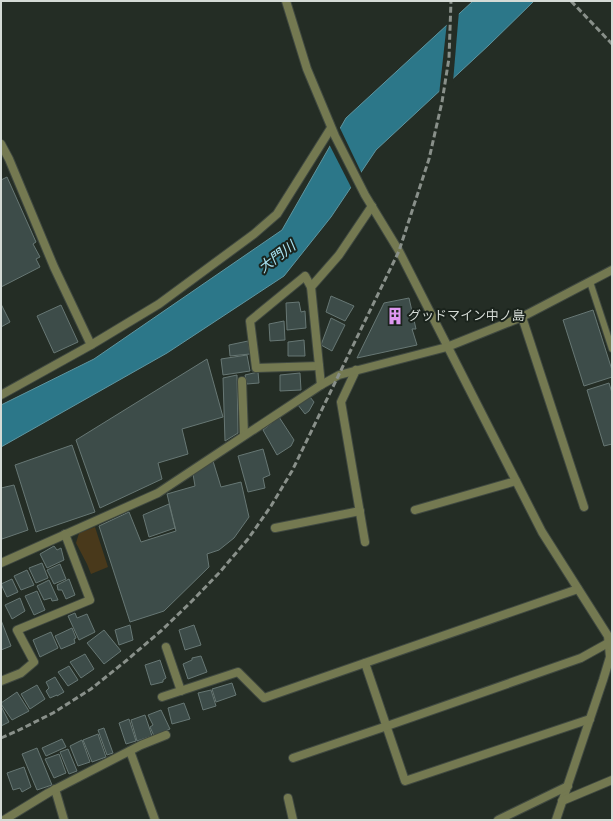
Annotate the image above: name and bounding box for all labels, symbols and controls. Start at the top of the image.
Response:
water label: 大門川 [255,236,301,277]
building icon: グッドマイン中ノ島 [385,306,405,326]
place label: グッドマイン中ノ島 [408,307,525,325]

